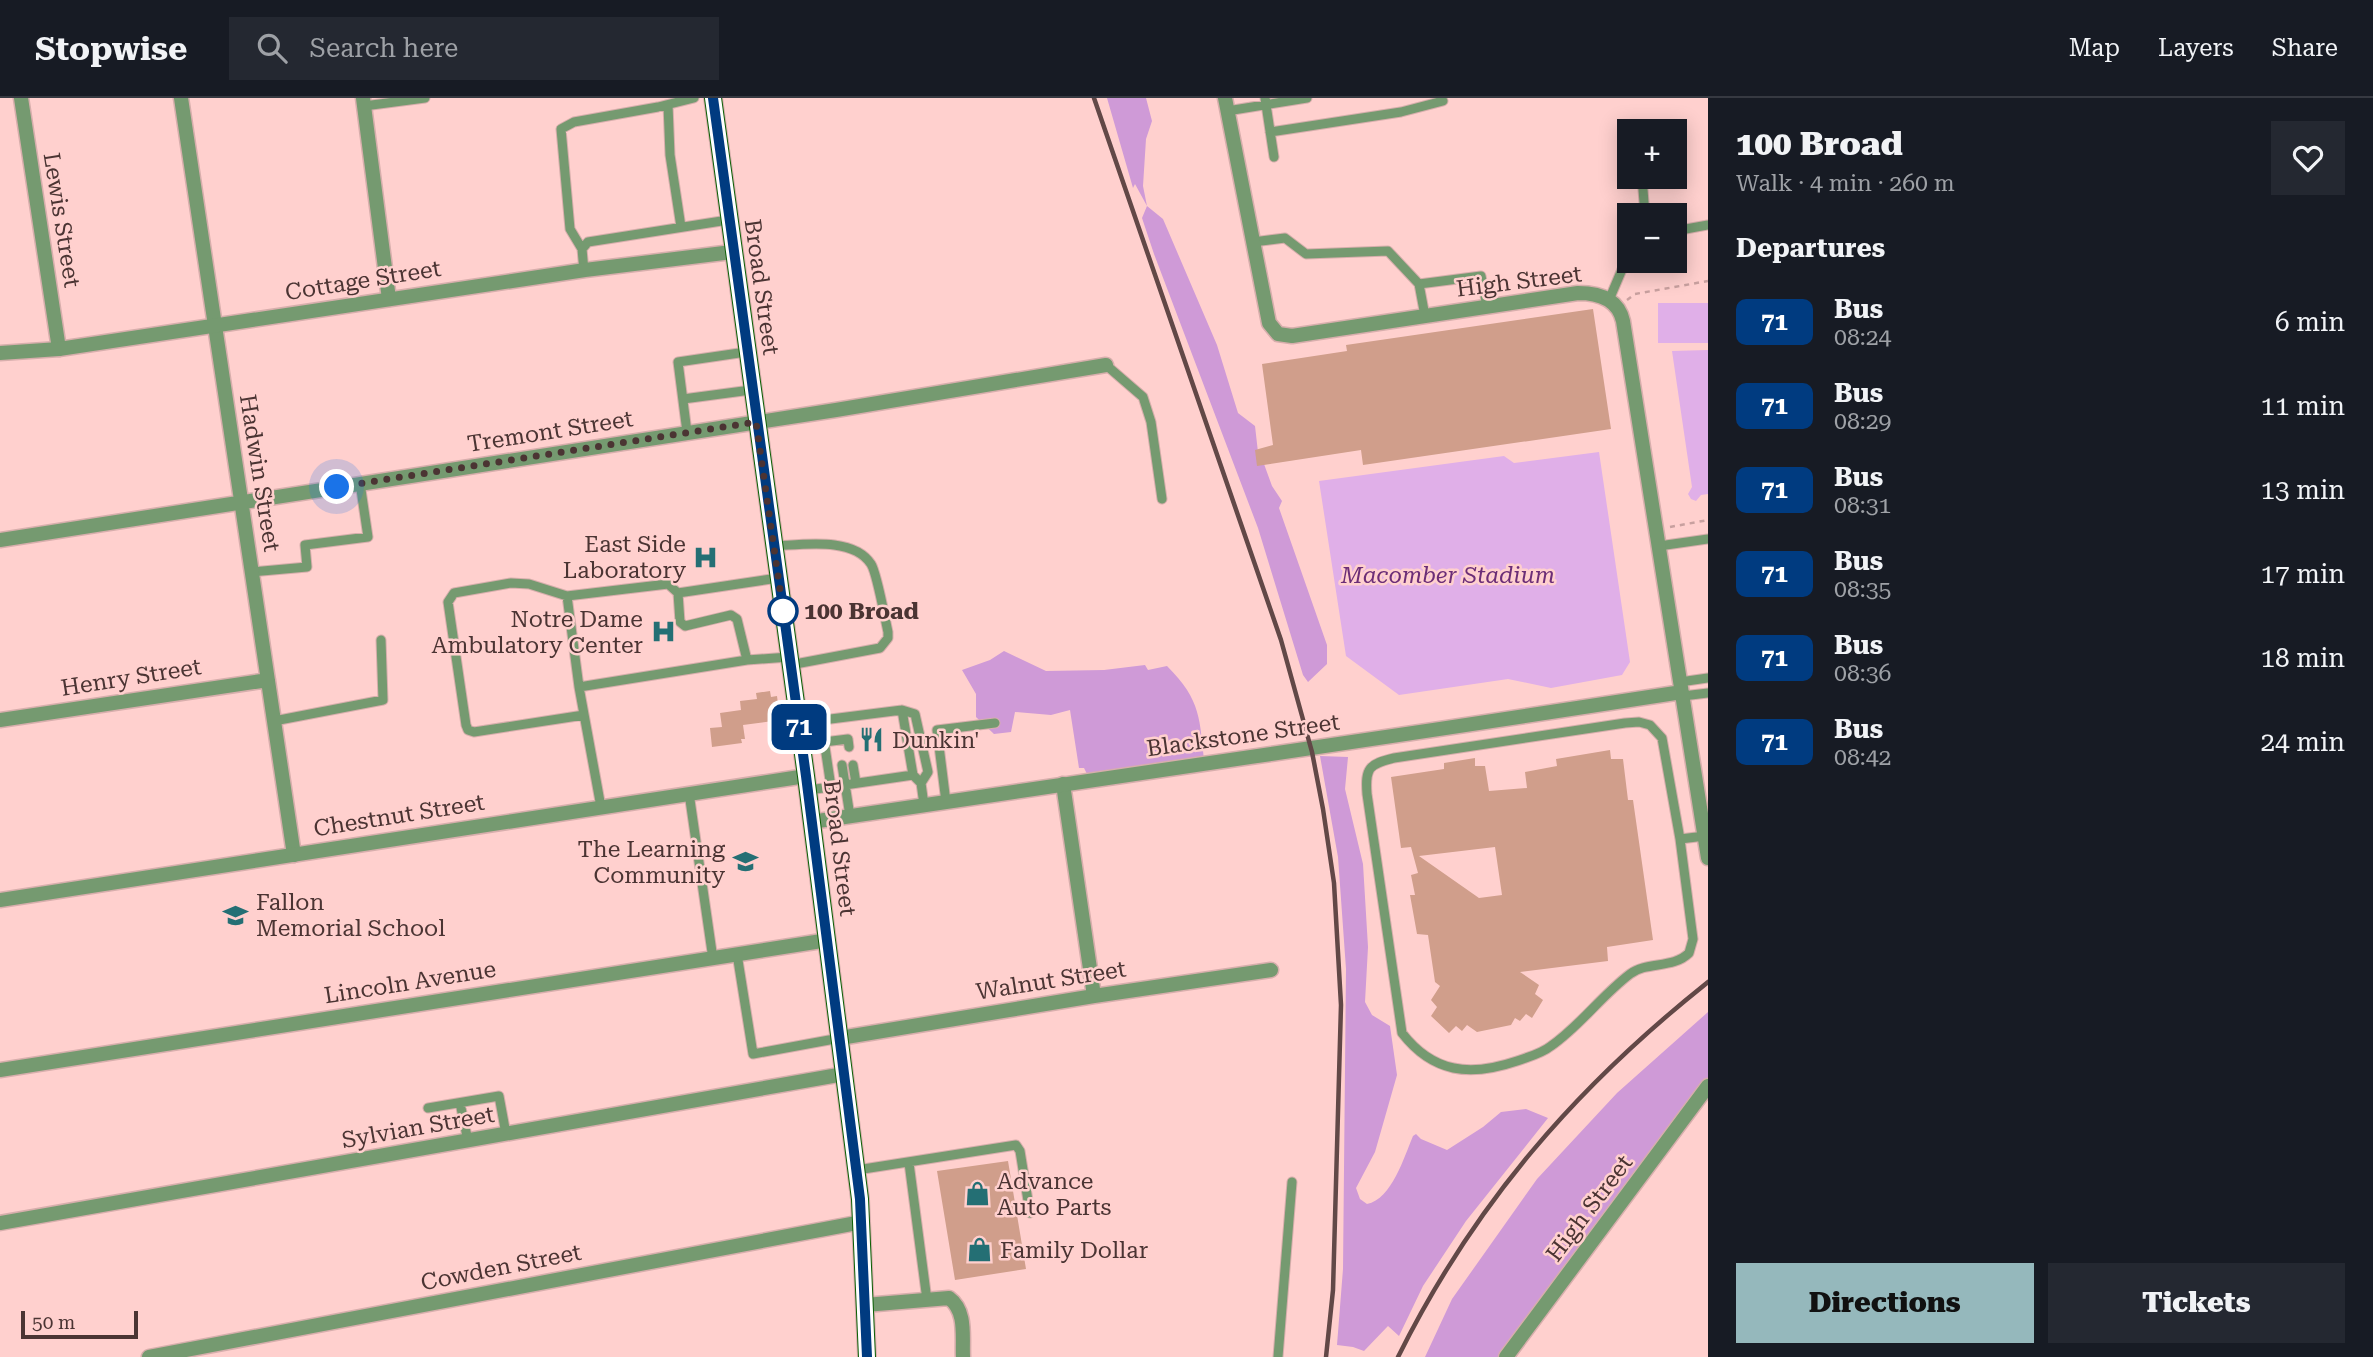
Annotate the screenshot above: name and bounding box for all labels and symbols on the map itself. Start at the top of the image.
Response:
street label: Lewis Street [38,151,86,290]
street label: Broad Street [739,217,784,357]
street label: Cottage Street [283,255,443,306]
street label: High Street [1455,260,1584,303]
street label: Hadwin Street [234,392,285,554]
street label: Tremont Street [465,405,635,458]
your location [319,469,354,504]
place label: East Side Laboratory [563,531,686,584]
hospital icon: East Side Laboratory [692,543,720,571]
park label: Macomber Stadium [1340,562,1555,589]
marker: 100 Broad [768,596,798,626]
place label: 100 Broad [804,598,919,625]
place label: Notre Dame Ambulatory Center [431,606,643,659]
hospital icon: Notre Dame Ambulatory Center [649,618,677,646]
street label: Henry Street [59,653,204,702]
line badge: 71 [768,704,830,750]
street label: Blackstone Street [1145,709,1342,762]
restaurant icon: Dunkin' [858,726,886,754]
place label: Dunkin' [892,727,980,754]
street label: Broad Street [818,778,861,918]
street label: Chestnut Street [312,789,487,842]
place label: The Learning Community [577,836,725,889]
school or university icon: The Learning Community [731,848,759,876]
place label: Fallon Memorial School [256,889,445,942]
school or university icon: Fallon Memorial School [222,901,250,929]
street label: Walnut Street [974,955,1128,1006]
street label: Lincoln Avenue [322,956,498,1009]
street label: Sylvian Street [340,1101,497,1154]
street label: High Street [1541,1149,1638,1267]
place label: Advance Auto Parts [997,1168,1112,1221]
shop icon: Advance Auto Parts [963,1180,991,1208]
shop icon: Family Dollar [966,1236,994,1264]
place label: Family Dollar [1000,1237,1148,1264]
street label: Cowden Street [419,1239,584,1296]
scale bar [21,1308,138,1340]

